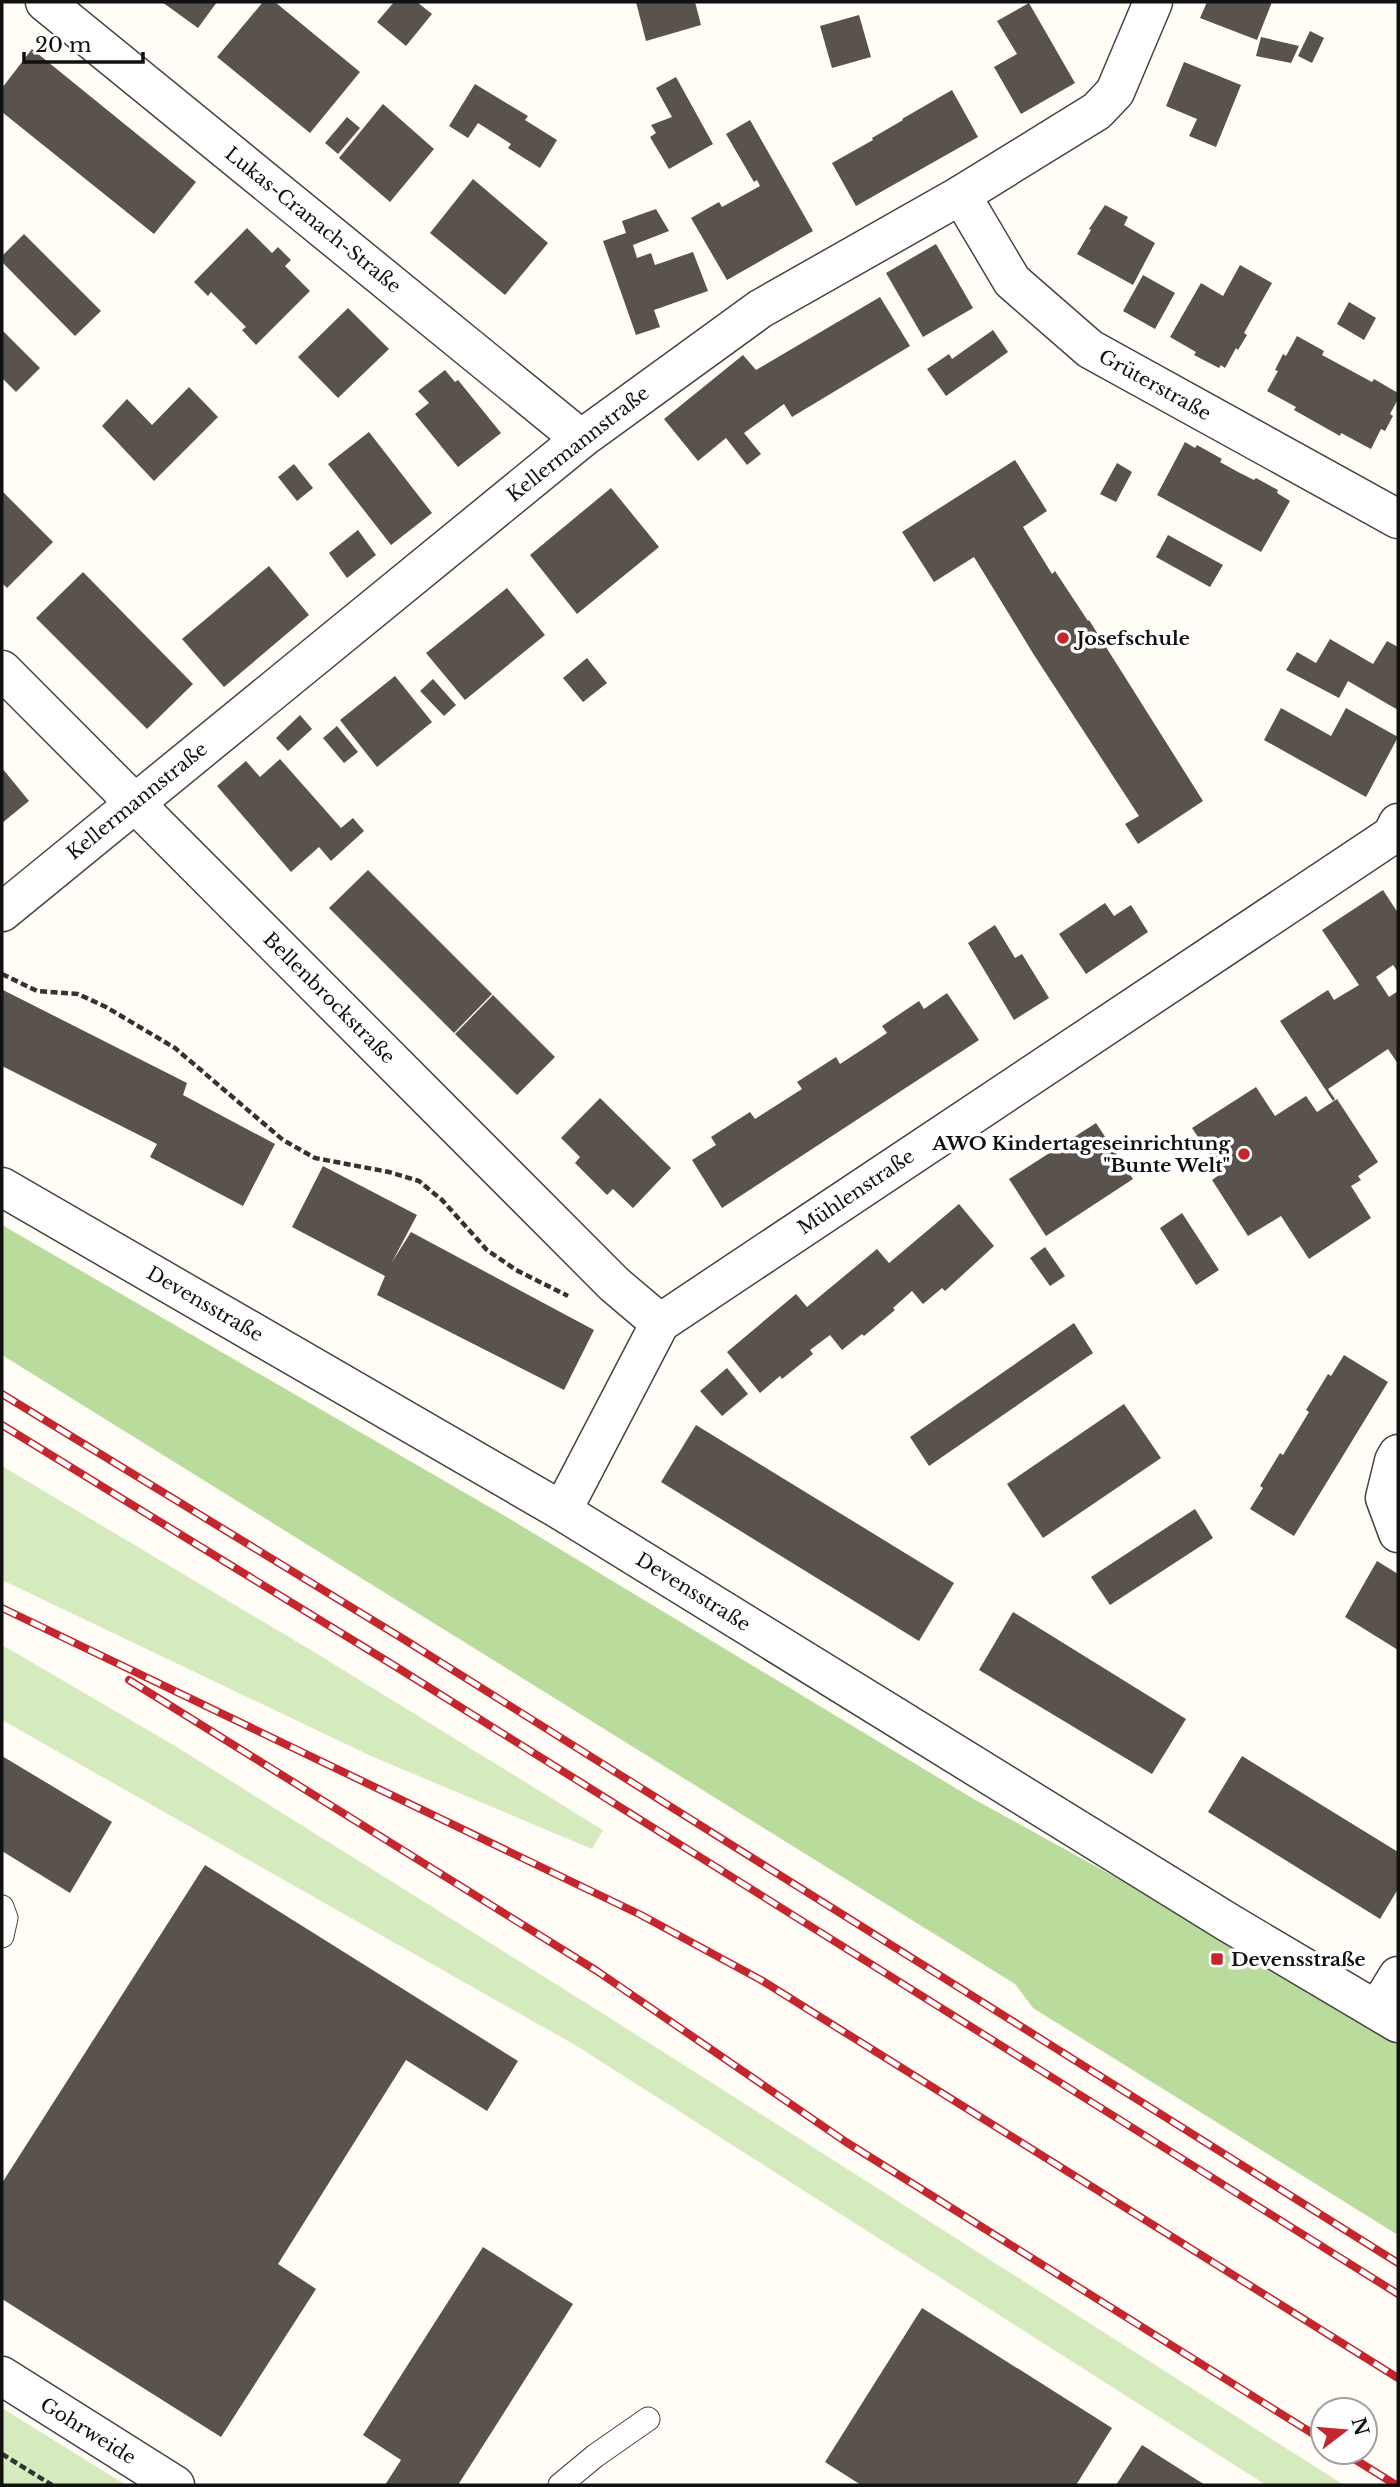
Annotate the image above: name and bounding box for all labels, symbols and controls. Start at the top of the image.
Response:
scale bar [24,21,144,65]
text: 20 m [35,32,92,58]
street label: Lukas-Cranach-Straße [220,142,406,298]
street label: Grüterstraße [1095,345,1215,425]
street label: Kellermannstraße [502,381,654,507]
place label: Josefschule [1073,627,1190,650]
marker: Josefschule [1055,630,1071,646]
street label: Kellermannstraße [62,737,212,865]
street label: Bellenbrockstraße [258,927,400,1069]
place label: AWO Kindertageseinrichtung "Bunte Welt" [931,1132,1231,1177]
street label: Mühlenstraße [793,1145,919,1239]
marker: AWO Kindertageseinrichtung "Bunte Welt" [1236,1146,1252,1162]
street label: Devensstraße [143,1261,267,1347]
street label: Devensstraße [632,1548,754,1636]
place label: Devensstraße [1231,1948,1366,1971]
marker: Devensstraße [1209,1951,1225,1967]
street label: Gohrweide [36,2393,140,2469]
north arrow [1309,2396,1379,2466]
text: N [1346,2415,1373,2438]

